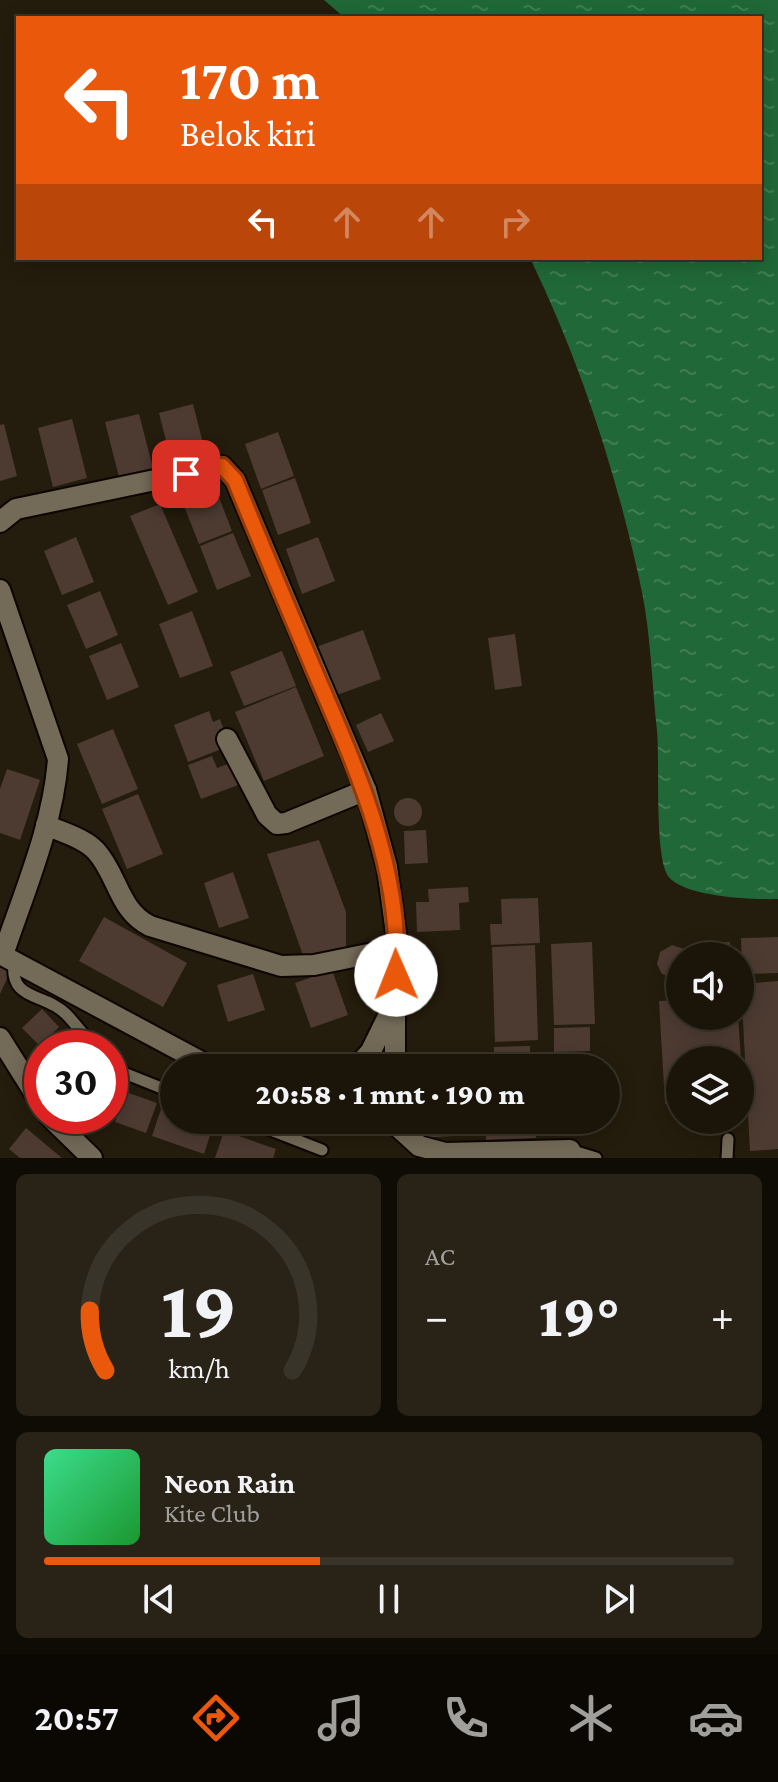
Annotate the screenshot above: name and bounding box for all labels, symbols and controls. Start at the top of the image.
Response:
icon: left [48,48,152,152]
text: 170 m [180,49,319,111]
text: Belok kiri [180,114,316,154]
icon: left [241,200,285,244]
icon: ahead [325,200,369,244]
icon: ahead [409,200,453,244]
icon: right [493,200,537,244]
pin [152,440,220,508]
icon: arrive [164,452,208,496]
position arrow [354,933,438,1017]
map controls [666,942,754,1134]
button: sound [666,942,754,1030]
speed limit sign: 30 [24,1030,128,1134]
button: layers [666,1046,754,1134]
text: 20:58 · 1 mnt · 190 m [255,1077,525,1110]
text: AC [425,1242,455,1271]
text: 19 [160,1262,237,1355]
text: 19° [539,1282,620,1349]
text: − [425,1292,448,1340]
text: + [711,1292,734,1340]
text: km/h [168,1352,229,1384]
text: Neon Rain [164,1466,295,1499]
text: Kite Club [164,1499,260,1528]
icon: previous [137,1577,181,1621]
icon: pause [367,1577,411,1621]
icon: next [597,1577,641,1621]
icon: directions [188,1690,244,1746]
icon: music [313,1690,369,1746]
icon: phone [438,1690,494,1746]
icon: climate [563,1690,619,1746]
icon: car [688,1690,744,1746]
text: 20:57 [34,1698,119,1738]

